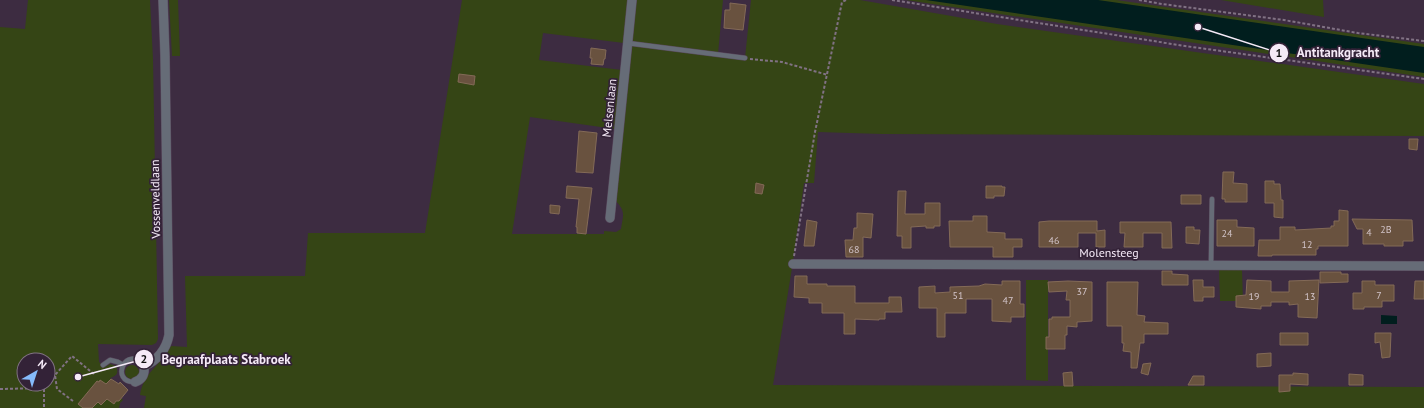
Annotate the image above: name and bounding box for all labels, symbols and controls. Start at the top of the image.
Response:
callout: Antitankgracht [1269,40,1387,65]
text: Antitankgracht [1297,44,1380,61]
text: 1 [1276,45,1282,60]
street label: Melsenlaan [598,78,620,138]
street label: Vossenveldlaan [147,159,163,240]
house number: 2B [1380,223,1392,236]
house number: 4 [1366,226,1372,239]
house number: 24 [1222,227,1233,240]
house number: 46 [1049,234,1059,247]
house number: 12 [1302,238,1312,251]
house number: 68 [849,243,859,256]
street label: Molensteeg [1079,245,1139,260]
house number: 37 [1077,285,1087,298]
house number: 51 [953,289,963,302]
house number: 7 [1376,289,1382,302]
house number: 19 [1249,290,1259,303]
house number: 13 [1305,290,1315,303]
house number: 47 [1003,294,1013,307]
callout: Begraafplaats Stabroek [134,347,299,372]
text: 2 [141,351,147,366]
text: Begraafplaats Stabroek [161,351,291,368]
north arrow [16,352,56,392]
text: N [35,357,50,372]

